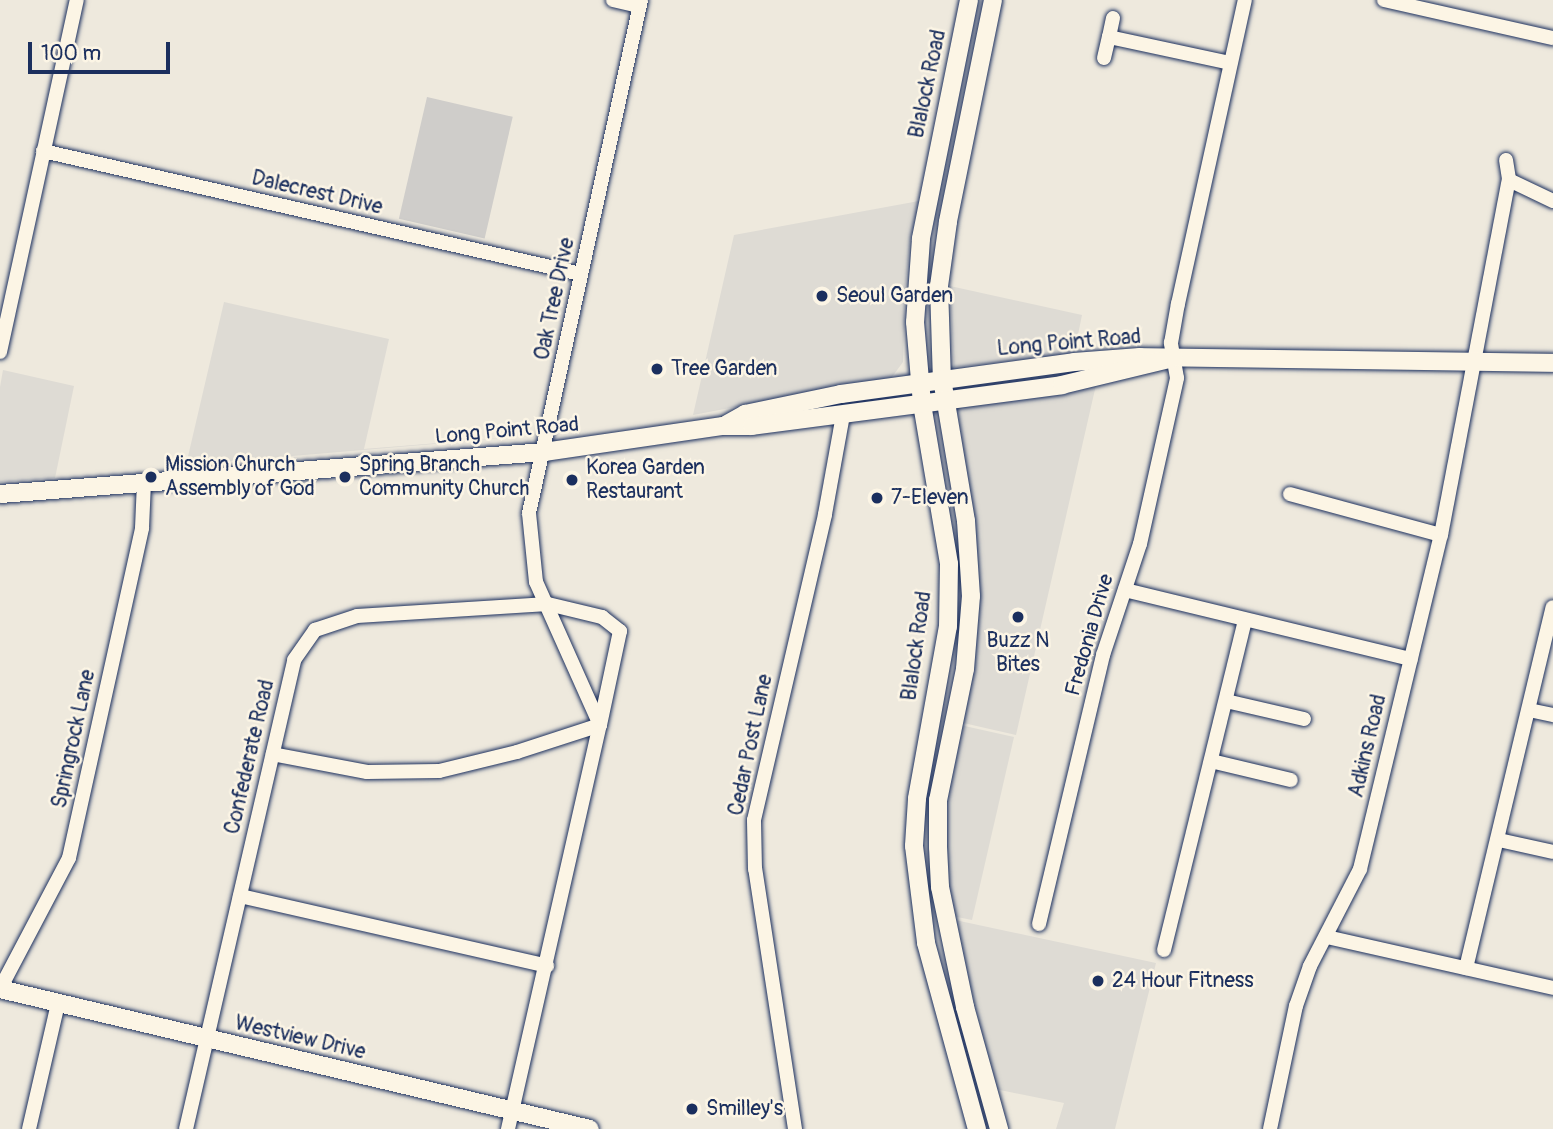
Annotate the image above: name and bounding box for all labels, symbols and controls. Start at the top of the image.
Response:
street label: Blalock Road [904,27,952,141]
scale bar [32,28,173,72]
text: 100 m [41,40,101,67]
street label: Dalecrest Drive [249,166,385,220]
street label: Oak Tree Drive [530,235,580,363]
place label: Seoul Garden [836,283,953,309]
marker: Seoul Garden [814,288,830,304]
street label: Long Point Road [996,324,1142,362]
place label: Tree Garden [671,356,777,382]
marker: Tree Garden [649,361,665,377]
street label: Long Point Road [434,412,580,450]
place label: Mission Church Assembly of God [165,452,315,502]
place label: Spring Branch Community Church [359,452,529,502]
place label: Korea Garden Restaurant [586,455,705,505]
marker: Mission Church Assembly of God [143,469,159,485]
marker: Spring Branch Community Church [337,469,353,485]
marker: Korea Garden Restaurant [564,472,580,488]
place label: 7-Eleven [891,485,969,511]
marker: 7-Eleven [869,490,885,506]
street label: Fredonia Drive [1061,571,1119,699]
street label: Blalock Road [897,590,937,702]
marker: Buzz N Bites [1010,609,1026,625]
place label: Buzz N Bites [986,628,1050,678]
street label: Springrock Lane [47,667,101,811]
street label: Cedar Post Lane [724,672,778,818]
street label: Confederate Road [220,677,280,837]
street label: Adkins Road [1344,692,1392,800]
place label: 24 Hour Fitness [1112,968,1254,994]
marker: 24 Hour Fitness [1090,973,1106,989]
street label: Westview Drive [232,1011,368,1065]
place label: Smilley's [706,1096,783,1122]
marker: Smilley's [684,1101,700,1117]

